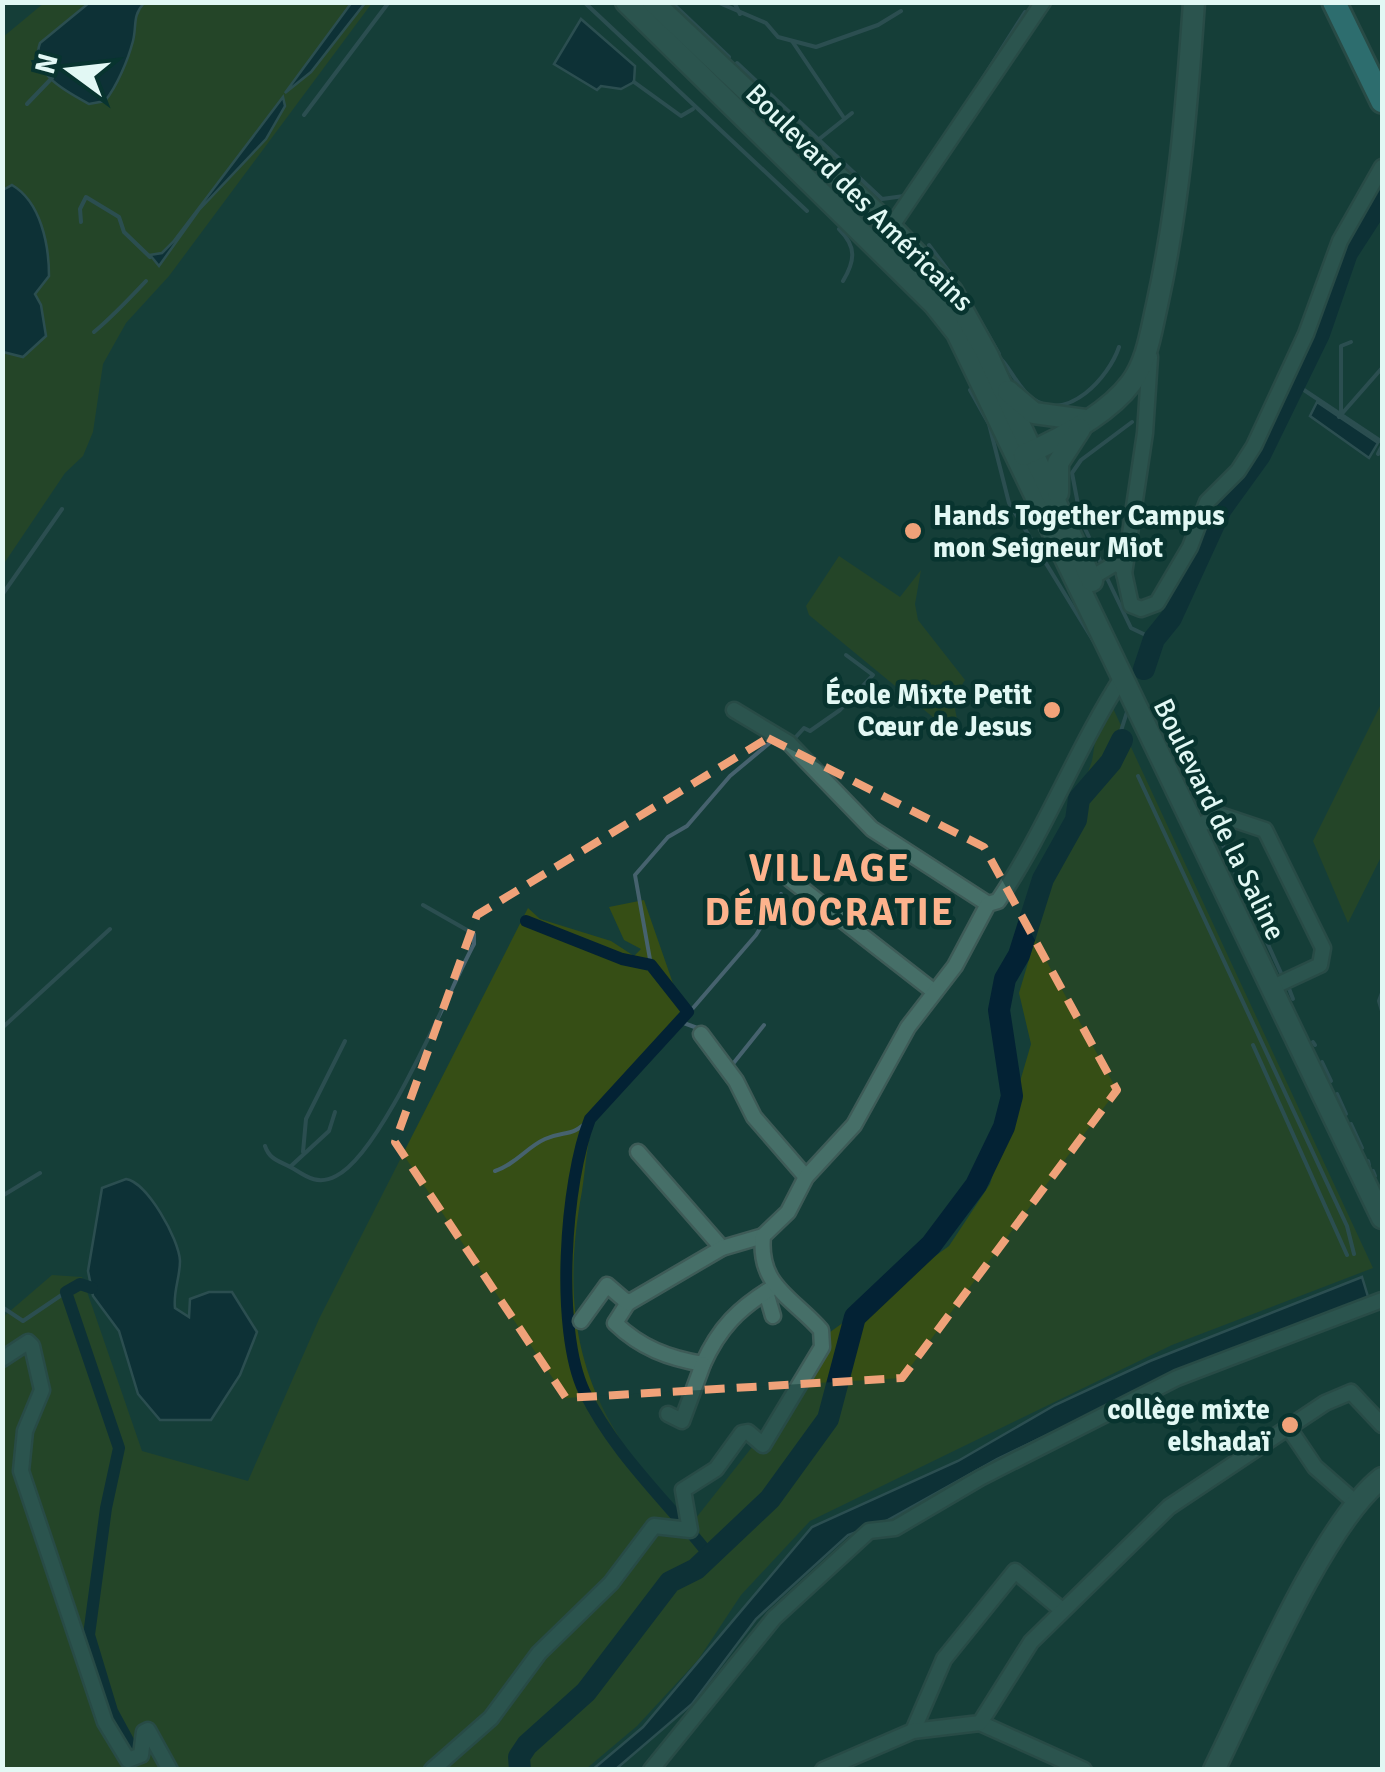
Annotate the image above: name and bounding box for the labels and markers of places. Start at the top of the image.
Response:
place label: Hands Together Campus mon Seigneur Miot [933,499,1225,565]
marker: Hands Together Campus mon Seigneur Miot [902,520,924,542]
place label: École Mixte Petit Cœur de Jesus [825,676,1033,744]
marker: École Mixte Petit Cœur de Jesus [1041,699,1063,721]
place label: collège mixte elshadaï [1107,1393,1271,1459]
marker: collège mixte elshadaï [1279,1414,1301,1436]

